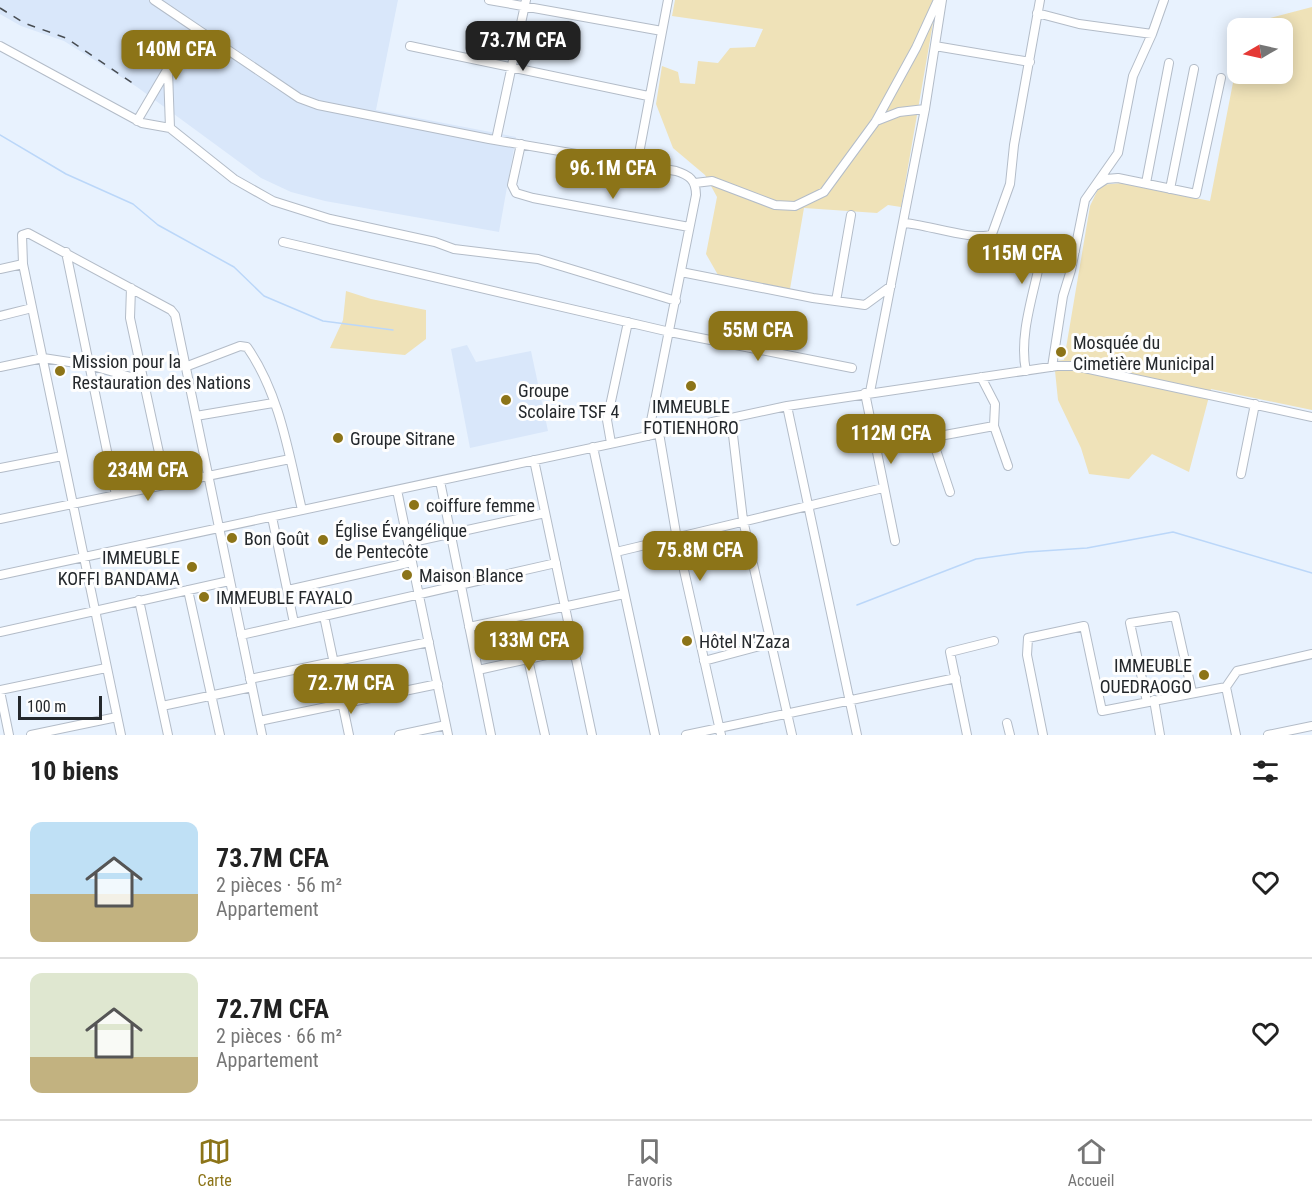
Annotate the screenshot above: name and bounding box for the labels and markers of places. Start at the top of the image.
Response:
pin: 73.7M CFA [454,21,592,72]
pin: 140M CFA [114,30,238,81]
pin: 96.1M CFA [544,149,682,200]
pin: 115M CFA [960,234,1084,285]
pin: 55M CFA [703,311,813,362]
place label: Mosquée du Cimetière Municipal [1073,332,1214,374]
marker: Mosquée du Cimetière Municipal [1054,345,1068,359]
place label: Mission pour la Restauration des Nations [72,351,251,393]
marker: Mission pour la Restauration des Nations [53,364,67,378]
marker: IMMEUBLE FOTIENHORO [684,379,698,393]
place label: Groupe Scolaire TSF 4 [518,380,619,422]
marker: Groupe Scolaire TSF 4 [499,393,513,407]
place label: IMMEUBLE FOTIENHORO [643,396,739,438]
pin: 112M CFA [829,414,953,465]
place label: Groupe Sitrane [350,428,455,449]
marker: Groupe Sitrane [331,431,345,445]
pin: 234M CFA [86,451,210,502]
place label: coiffure femme [426,495,535,516]
marker: coiffure femme [407,498,421,512]
place label: Église Évangélique de Pentecôte [335,520,467,562]
place label: Bon Goût [244,528,309,549]
marker: Bon Goût [225,531,239,545]
pin: 75.8M CFA [631,531,769,582]
marker: Église Évangélique de Pentecôte [316,533,330,547]
place label: IMMEUBLE KOFFI BANDAMA [58,547,181,589]
marker: IMMEUBLE KOFFI BANDAMA [185,560,199,574]
place label: Maison Blance [419,565,524,586]
marker: Maison Blance [400,568,414,582]
place label: IMMEUBLE FAYALO [216,587,353,608]
marker: IMMEUBLE FAYALO [197,590,211,604]
pin: 133M CFA [467,621,591,672]
place label: Hôtel N'Zaza [699,631,790,652]
marker: Hôtel N'Zaza [680,634,694,648]
place label: IMMEUBLE OUEDRAOGO [1100,655,1192,697]
pin: 72.7M CFA [282,664,420,715]
marker: IMMEUBLE OUEDRAOGO [1197,668,1211,682]

